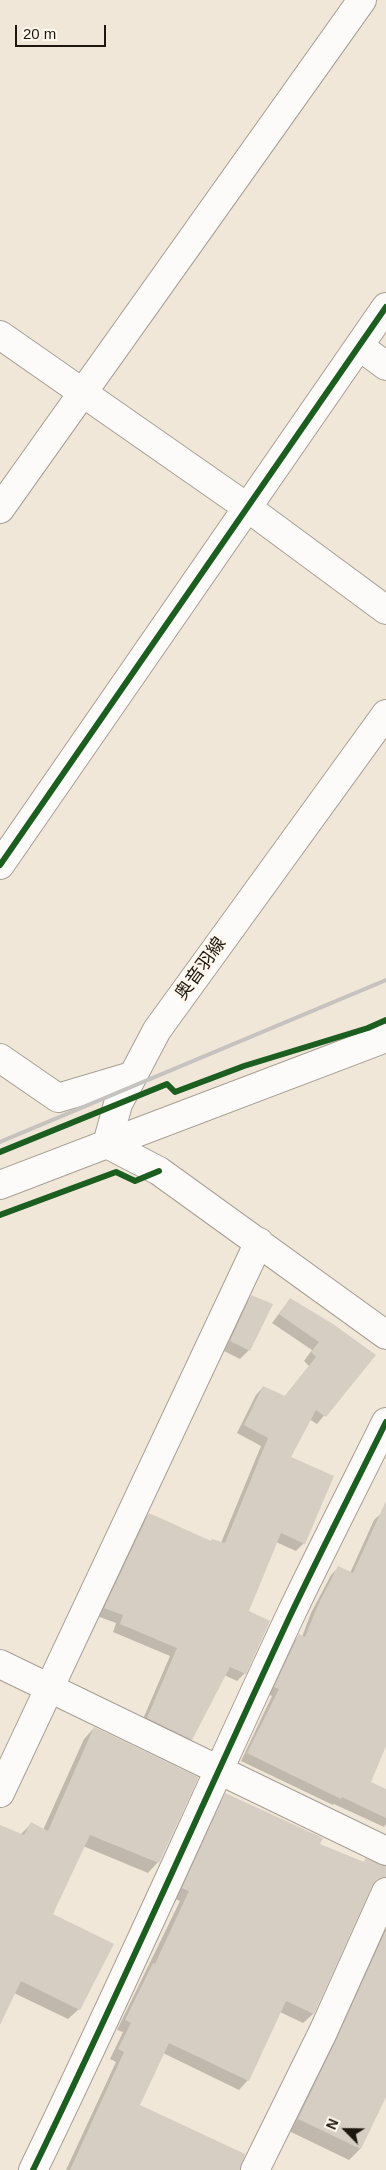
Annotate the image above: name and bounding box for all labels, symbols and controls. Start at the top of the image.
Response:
scale bar [18,15,109,47]
text: 20 m [23,25,56,42]
street label: 奥音羽線 [171,934,231,1004]
north arrow [321,2105,371,2155]
text: N [323,2116,342,2132]

